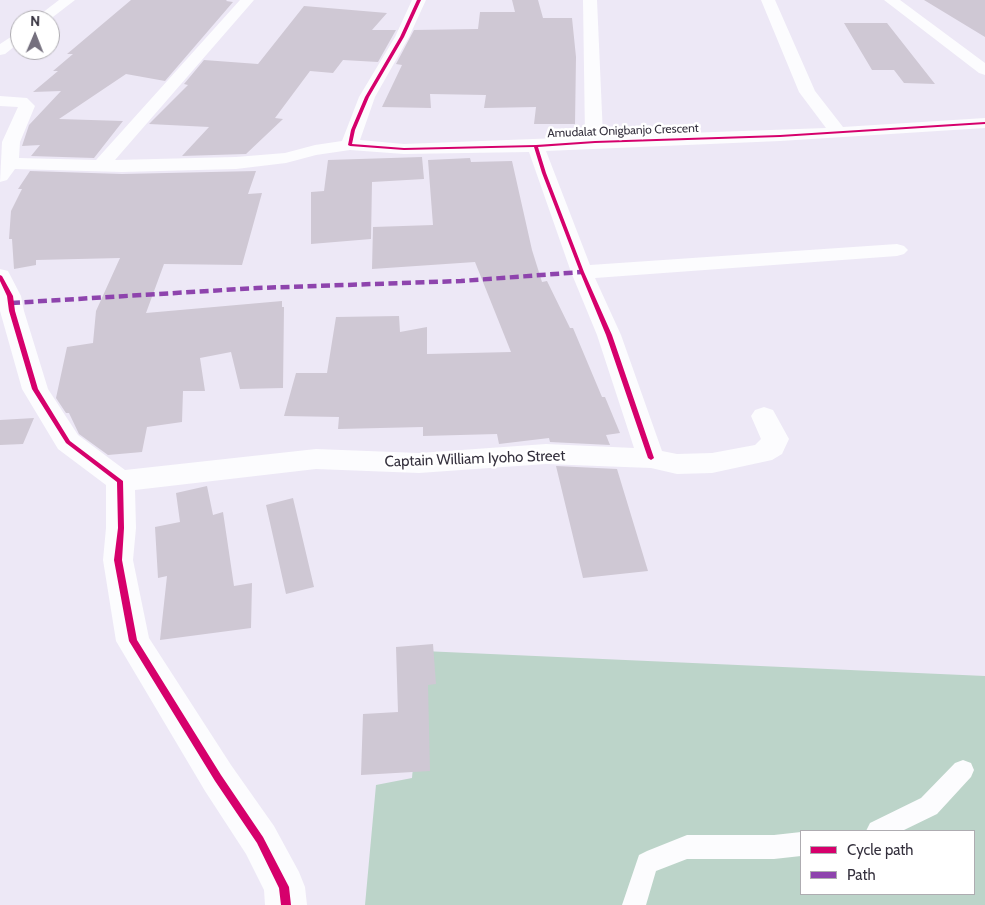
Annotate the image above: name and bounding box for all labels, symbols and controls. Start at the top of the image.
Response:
north arrow [10,10,60,60]
text: N [30,12,40,30]
street label: Amudalat Onigbanjo Crescent [547,121,699,141]
street label: Captain William Iyoho Street [384,447,566,471]
legend [800,830,975,895]
text: Cycle path [847,841,913,859]
text: Path [847,866,876,884]

